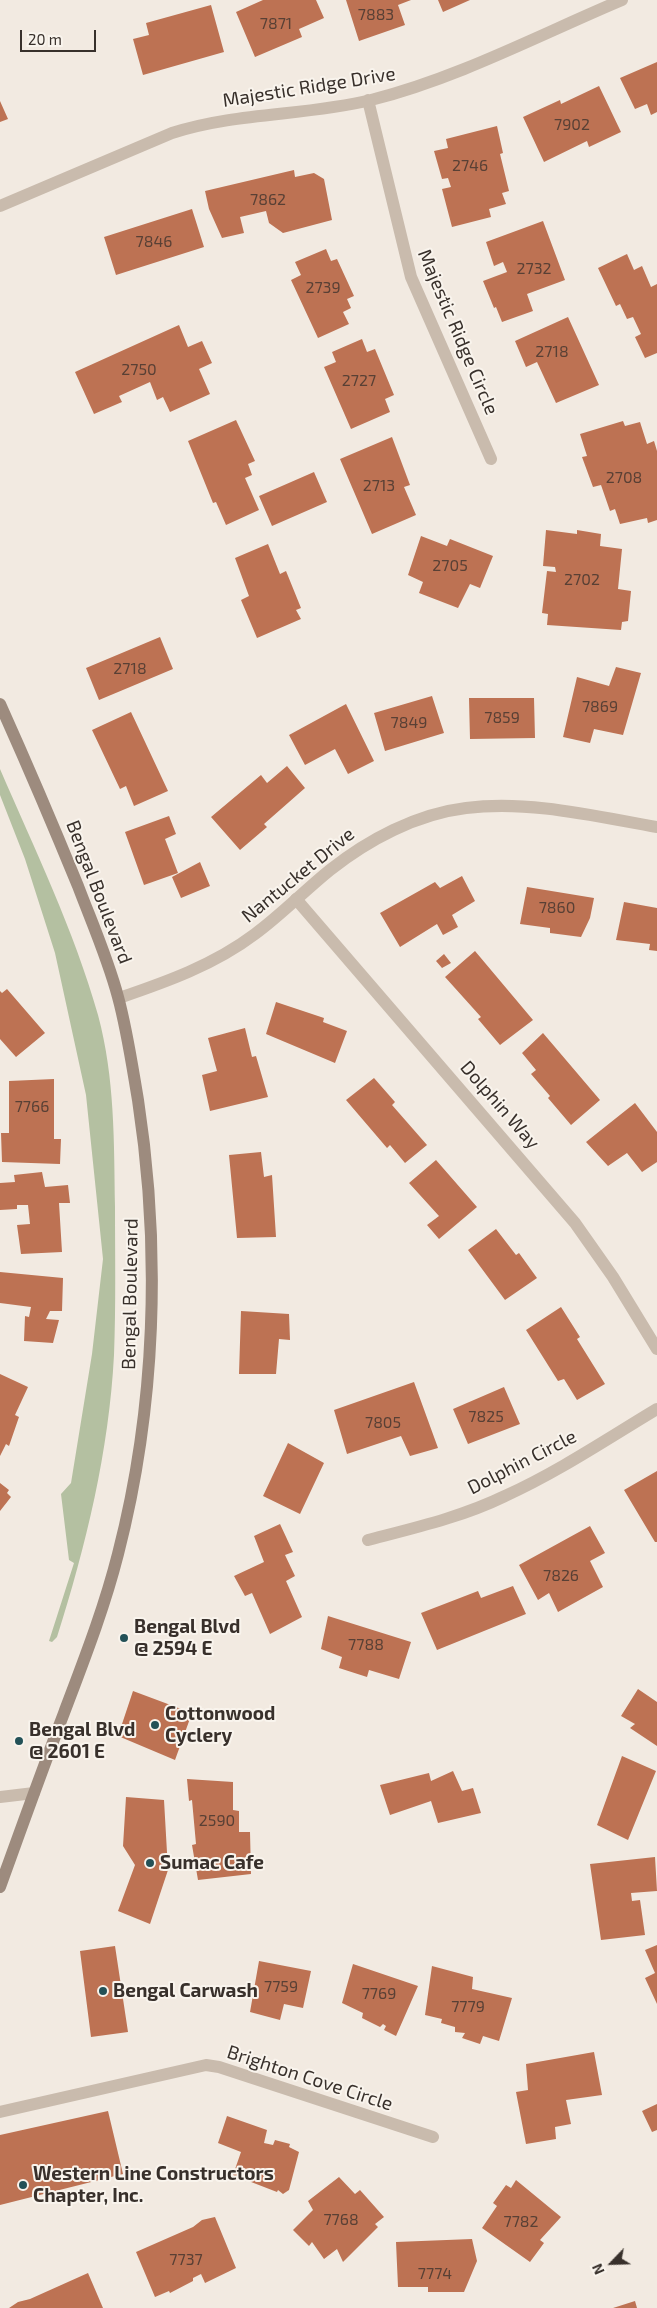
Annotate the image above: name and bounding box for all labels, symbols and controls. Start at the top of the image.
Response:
house number: 7883 [358,5,394,25]
house number: 7871 [260,14,292,34]
scale bar [22,20,99,52]
text: 20 m [28,30,62,48]
street label: Majestic Ridge Drive [221,62,397,112]
house number: 7902 [554,115,590,135]
house number: 2746 [452,156,488,176]
house number: 7862 [250,190,286,210]
house number: 7846 [136,232,172,252]
street label: Majestic Ridge Circle [413,246,503,418]
house number: 2732 [516,259,552,279]
house number: 2739 [305,278,341,298]
house number: 2718 [535,342,569,362]
house number: 2750 [121,360,157,380]
house number: 2727 [342,371,376,391]
house number: 2708 [606,468,642,488]
house number: 2713 [363,476,395,496]
house number: 2705 [432,556,468,576]
house number: 2702 [564,570,600,590]
house number: 2718 [113,659,147,679]
house number: 7869 [582,697,618,717]
house number: 7859 [484,708,520,728]
house number: 7849 [391,713,427,733]
street label: Bengal Boulevard [61,817,137,967]
street label: Nantucket Drive [237,823,359,927]
house number: 7860 [539,898,575,918]
street label: Dolphin Way [456,1056,544,1154]
house number: 7766 [15,1097,49,1117]
street label: Bengal Boulevard [117,1218,143,1370]
house number: 7825 [468,1407,504,1427]
house number: 7805 [365,1413,401,1433]
street label: Dolphin Circle [464,1425,580,1499]
house number: 7826 [543,1566,579,1586]
place label: Bengal Blvd @ 2594 E [134,1616,240,1660]
marker: Bengal Blvd @ 2594 E [118,1632,130,1644]
house number: 7788 [348,1635,384,1655]
place label: Cottonwood Cyclery [165,1703,275,1747]
place label: Bengal Blvd @ 2601 E [29,1719,135,1763]
marker: Cottonwood Cyclery [149,1719,161,1731]
marker: Bengal Blvd @ 2601 E [13,1735,25,1747]
house number: 2590 [199,1811,235,1831]
place label: Sumac Cafe [160,1852,264,1874]
marker: Sumac Cafe [144,1857,156,1869]
house number: 7759 [264,1977,298,1997]
place label: Bengal Carwash [113,1980,258,2002]
house number: 7769 [362,1984,396,2004]
marker: Bengal Carwash [97,1985,109,1997]
house number: 7779 [451,1997,485,2017]
street label: Brighton Cove Circle [224,2040,396,2116]
place label: Western Line Constructors Chapter, Inc. [33,2163,274,2207]
marker: Western Line Constructors Chapter, Inc. [17,2179,29,2191]
house number: 7768 [323,2210,359,2230]
house number: 7782 [503,2212,539,2232]
north arrow [587,2238,637,2288]
house number: 7737 [169,2250,203,2270]
text: N [588,2261,608,2277]
house number: 7774 [418,2264,452,2284]

